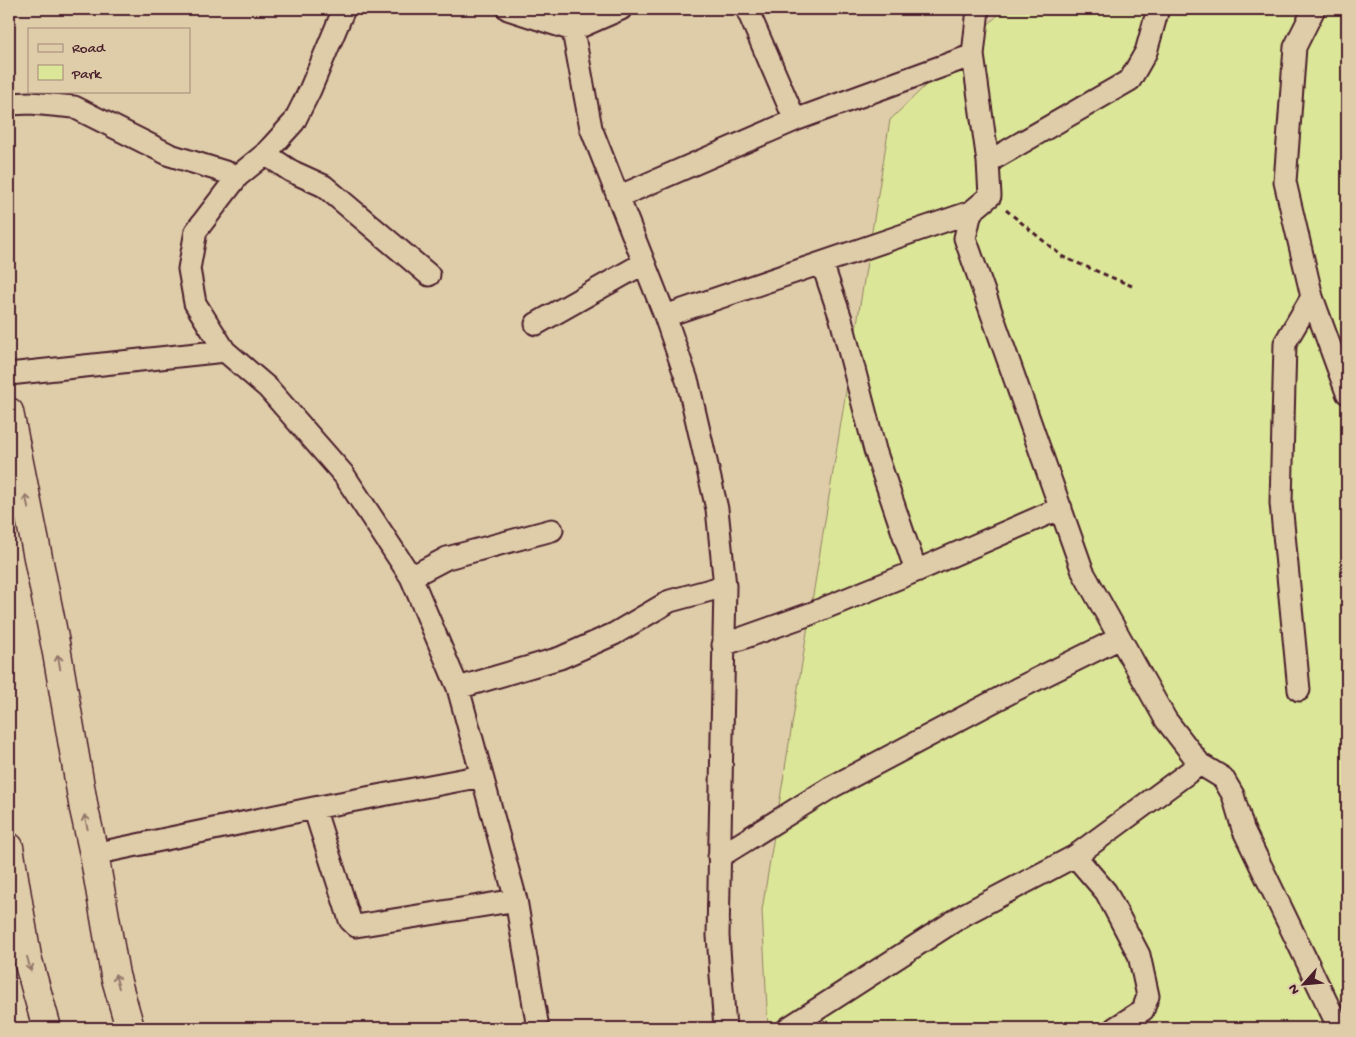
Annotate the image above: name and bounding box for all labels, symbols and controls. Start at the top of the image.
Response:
legend [28,28,190,92]
text: Road [72,40,106,58]
text: Park [71,66,102,84]
one-way arrow [22,495,31,511]
one-way arrow [53,654,63,670]
one-way arrow [81,814,91,830]
one-way arrow [24,955,34,971]
north arrow [1278,960,1328,1010]
one-way arrow [112,974,121,990]
text: N [1285,981,1304,997]

